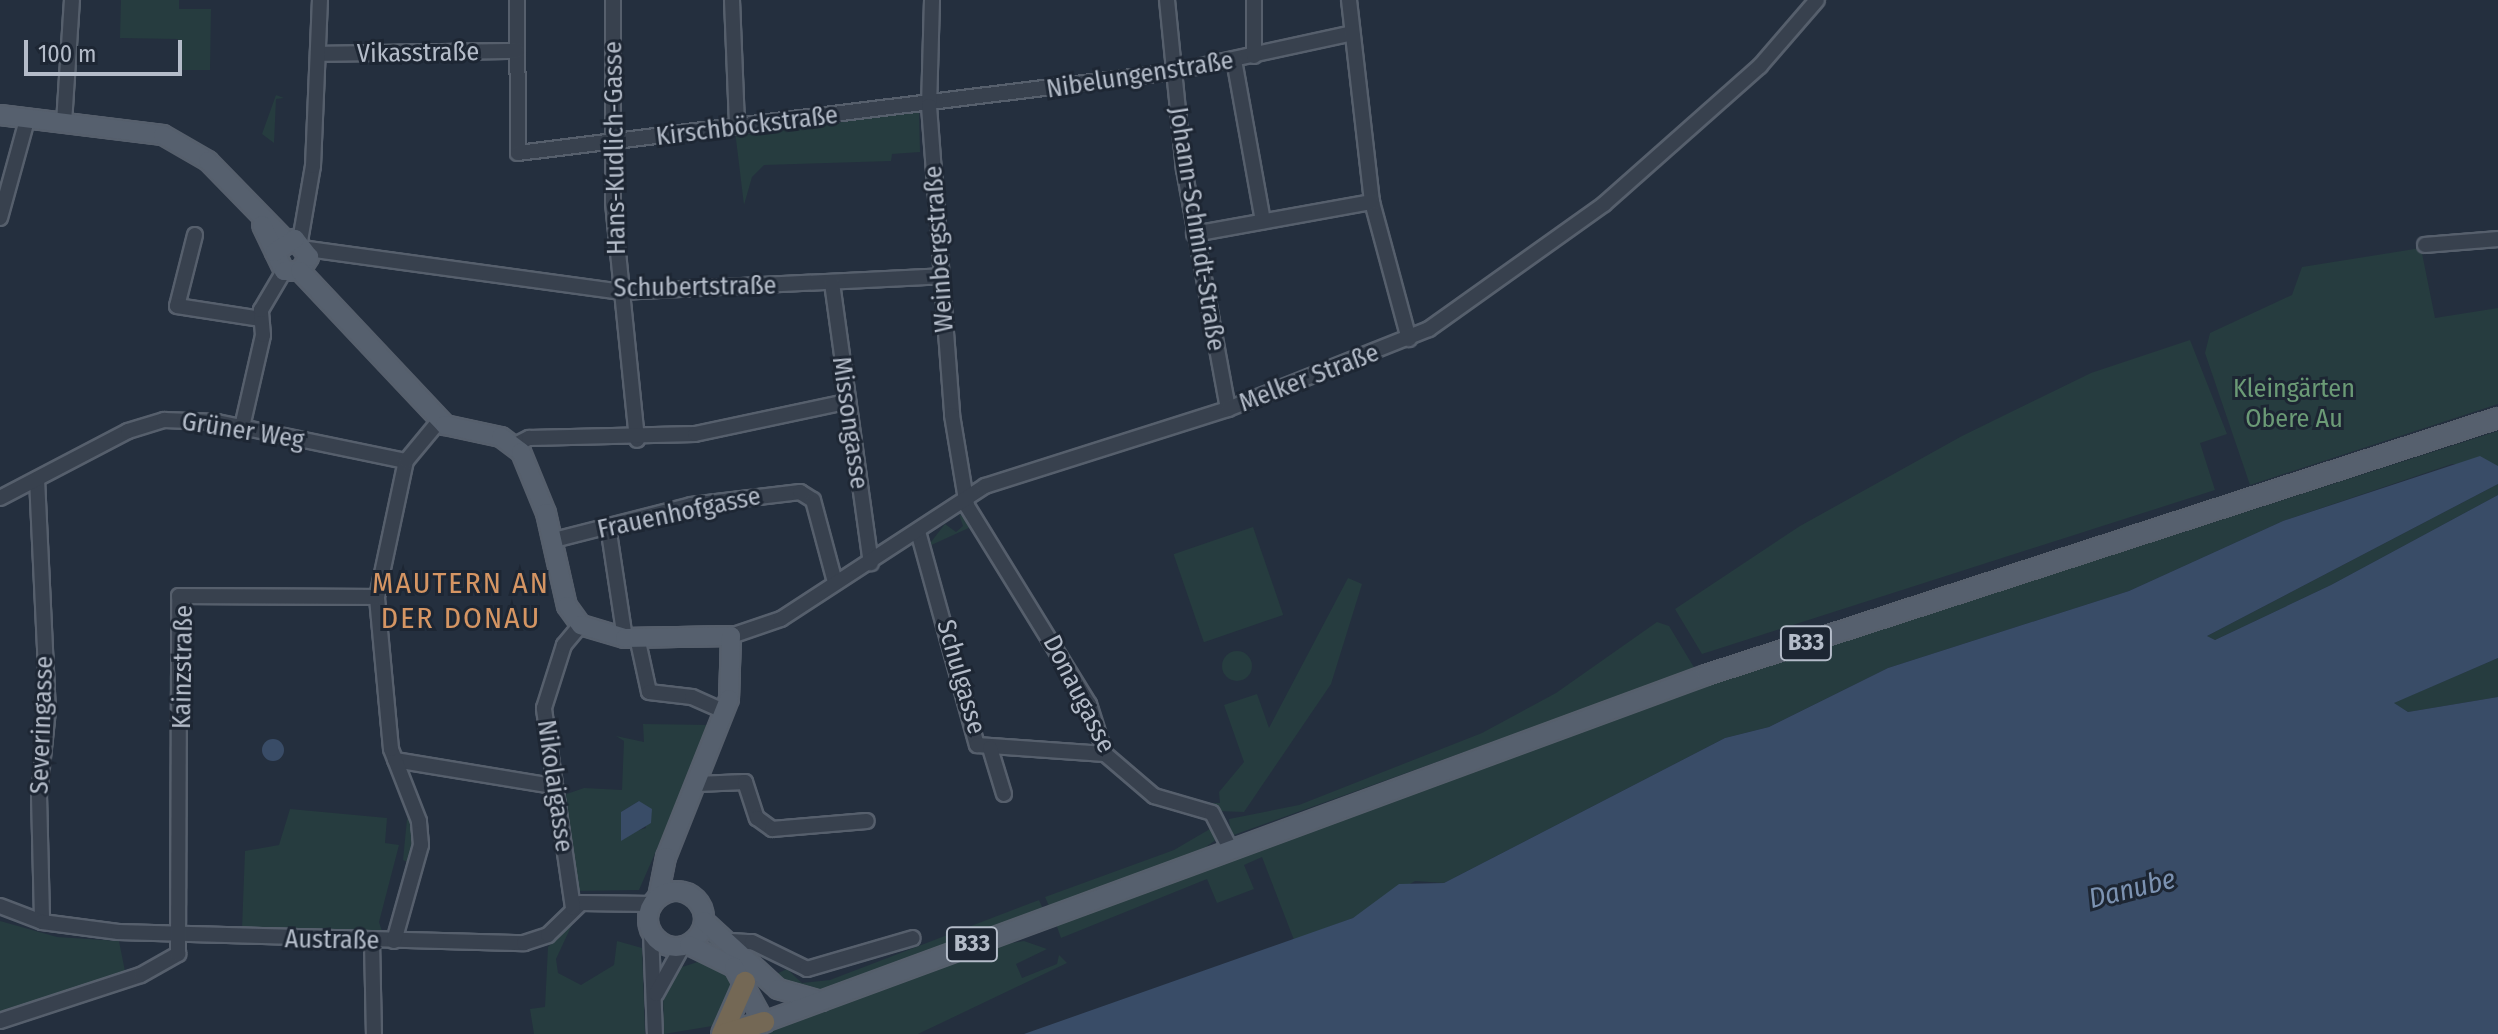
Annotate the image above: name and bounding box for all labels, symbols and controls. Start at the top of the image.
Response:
scale bar [28,24,186,74]
street label: Vikasstraße [357,36,479,70]
text: 100 m [38,40,96,68]
street label: Hans-Kudlich-Gasse [598,41,632,255]
street label: Nibelungenstraße [1044,45,1236,105]
street label: Kirschböckstraße [654,99,840,153]
street label: Johann-Schmidt-Straße [1162,105,1232,353]
street label: Weinbergstraße [918,165,960,333]
street label: Schubertstraße [613,270,777,304]
street label: Melker Straße [1235,337,1383,419]
street label: Missongasse [825,355,875,491]
park label: Kleingärten Obere Au [2233,373,2355,434]
street label: Grüner Weg [180,406,306,456]
street label: Frauenhofgasse [595,480,763,546]
district label: MAUTERN AN DER DONAU [372,565,550,636]
street label: Kainzstraße [166,605,200,729]
street label: Schulgasse [930,616,992,738]
road number: B33 [1778,623,1834,663]
street label: Donaugasse [1036,630,1122,758]
street label: Severingasse [24,655,60,795]
street label: Nikolaigasse [530,718,580,854]
water label: Danube [2085,862,2179,916]
street label: Austraße [284,924,380,956]
road number: B33 [944,924,1000,964]

